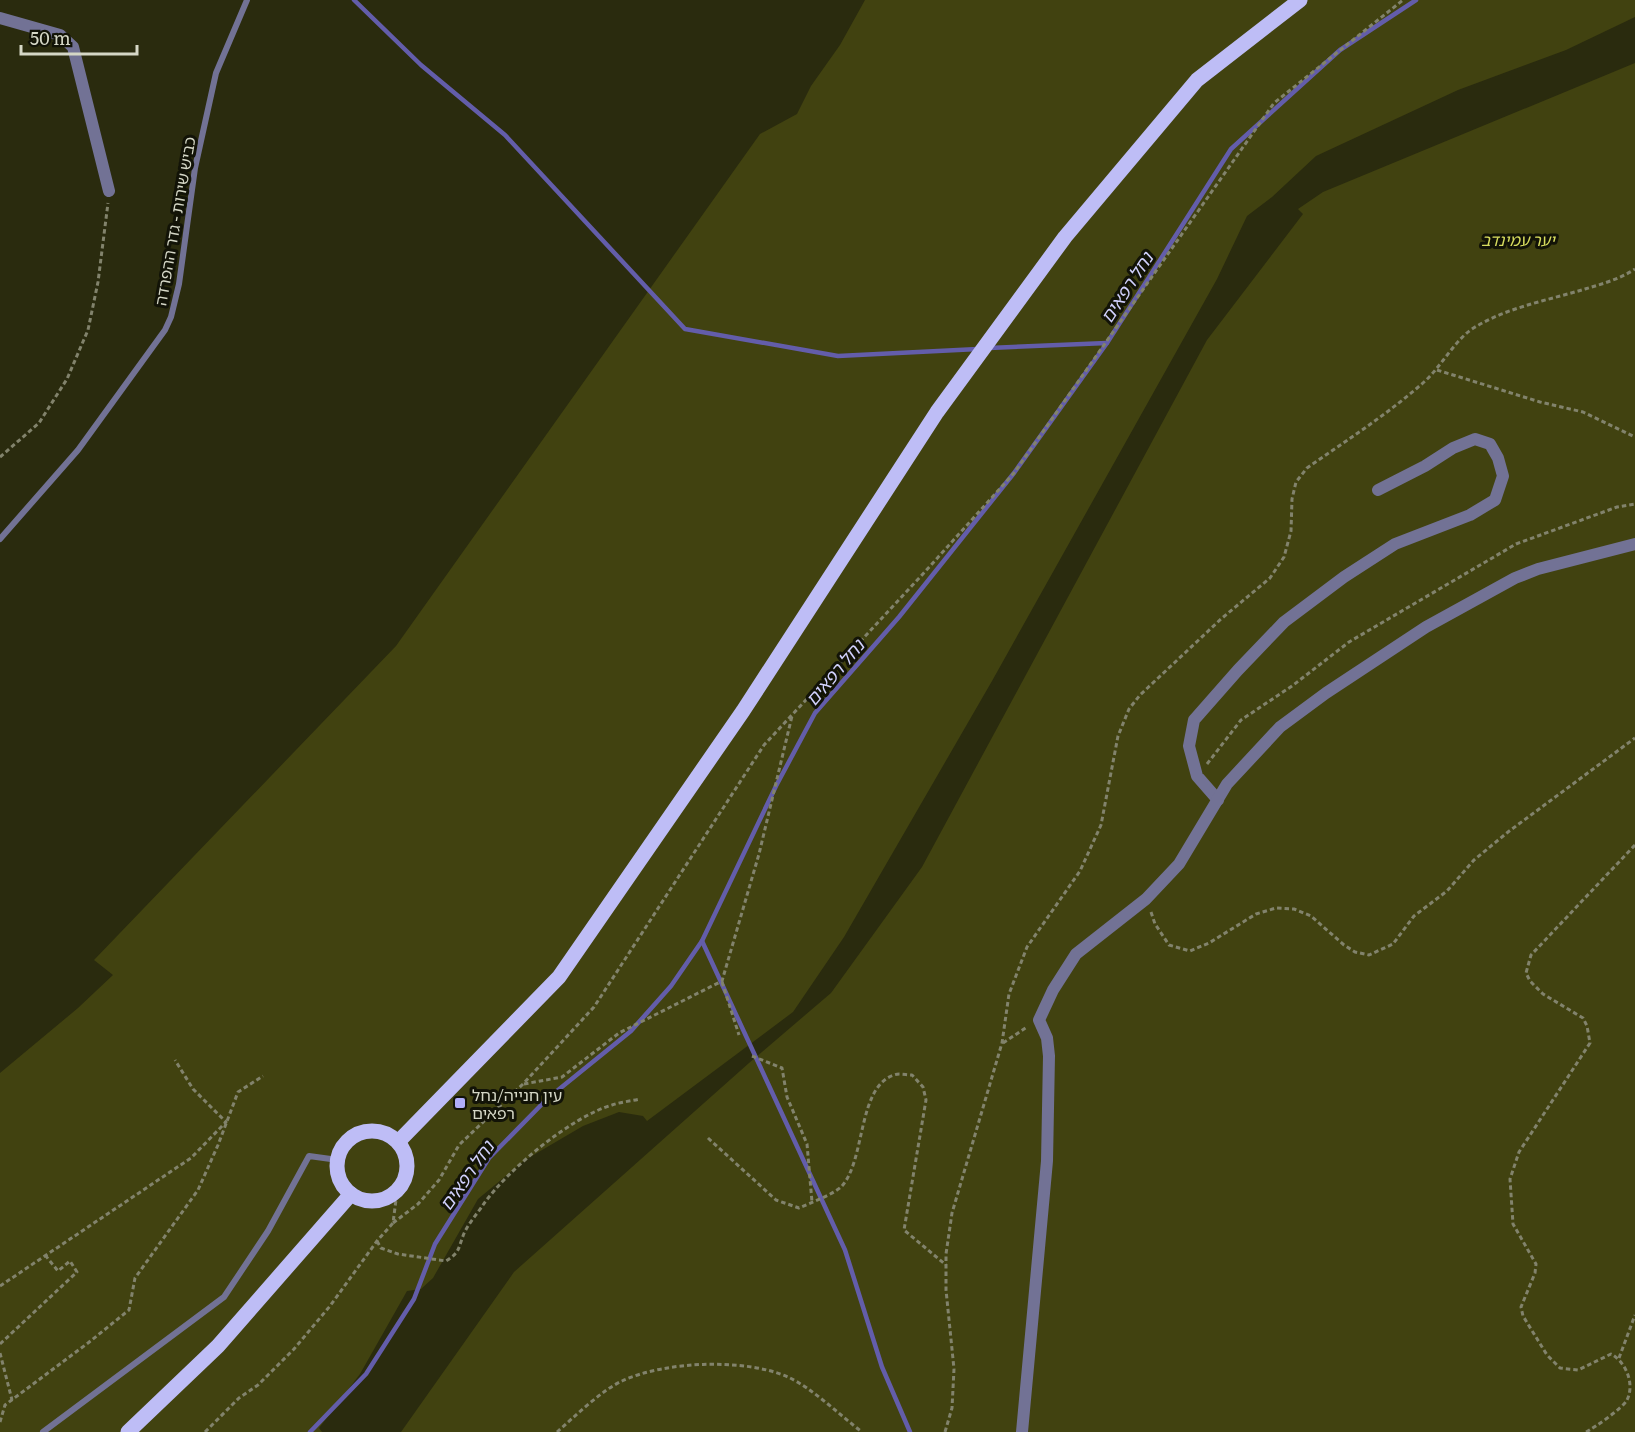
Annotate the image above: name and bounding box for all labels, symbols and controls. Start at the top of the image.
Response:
scale bar [21,18,136,56]
text: 50 m [30,24,71,51]
street label: כביש שירות - גדר ההפרדה [147,135,201,307]
park label: יער עמינדב [1481,227,1556,251]
water label: נחל רפאים [1093,245,1160,328]
water label: נחל רפאים [798,632,871,711]
place label: עין חנייה/נחל רפאים [472,1082,562,1124]
marker: עין חנייה/נחל רפאים [453,1096,467,1110]
water label: נחל רפאים [432,1134,501,1215]

